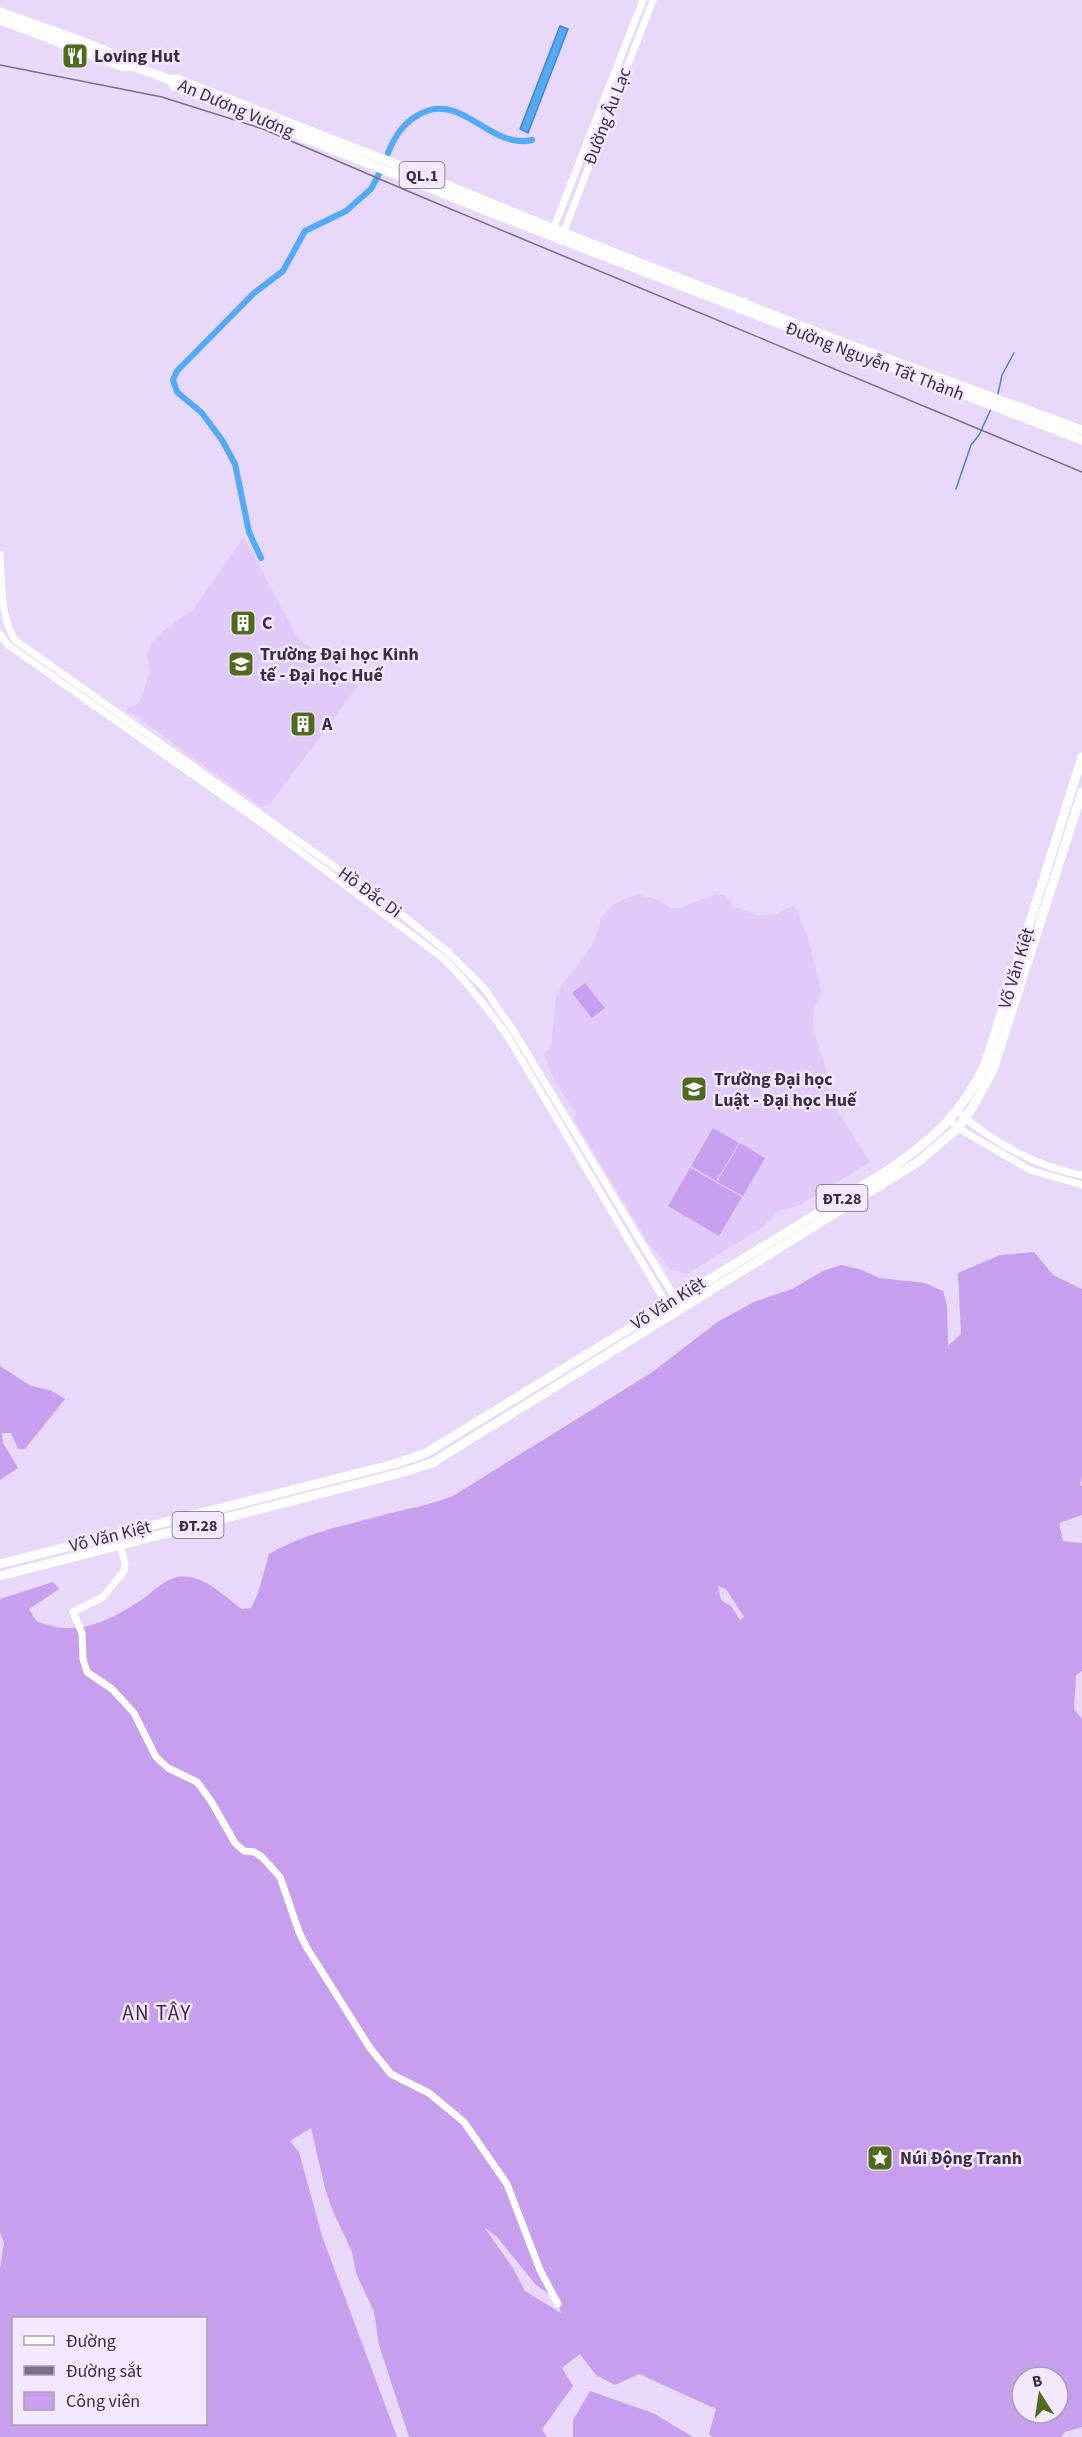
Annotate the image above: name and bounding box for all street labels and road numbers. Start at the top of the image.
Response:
street label: Đường Âu Lạc [577,64,638,169]
street label: An Dương Vương [174,73,298,144]
road number: QL.1 [400,162,444,188]
street label: Đường Nguyễn Tất Thành [782,316,968,407]
street label: Hồ Đắc Di [333,861,407,924]
street label: Võ Văn Kiệt [992,925,1041,1012]
road number: ĐT.28 [816,1185,868,1211]
street label: Võ Văn Kiệt [626,1271,710,1336]
road number: ĐT.28 [172,1512,224,1538]
street label: Võ Văn Kiệt [67,1514,154,1559]

